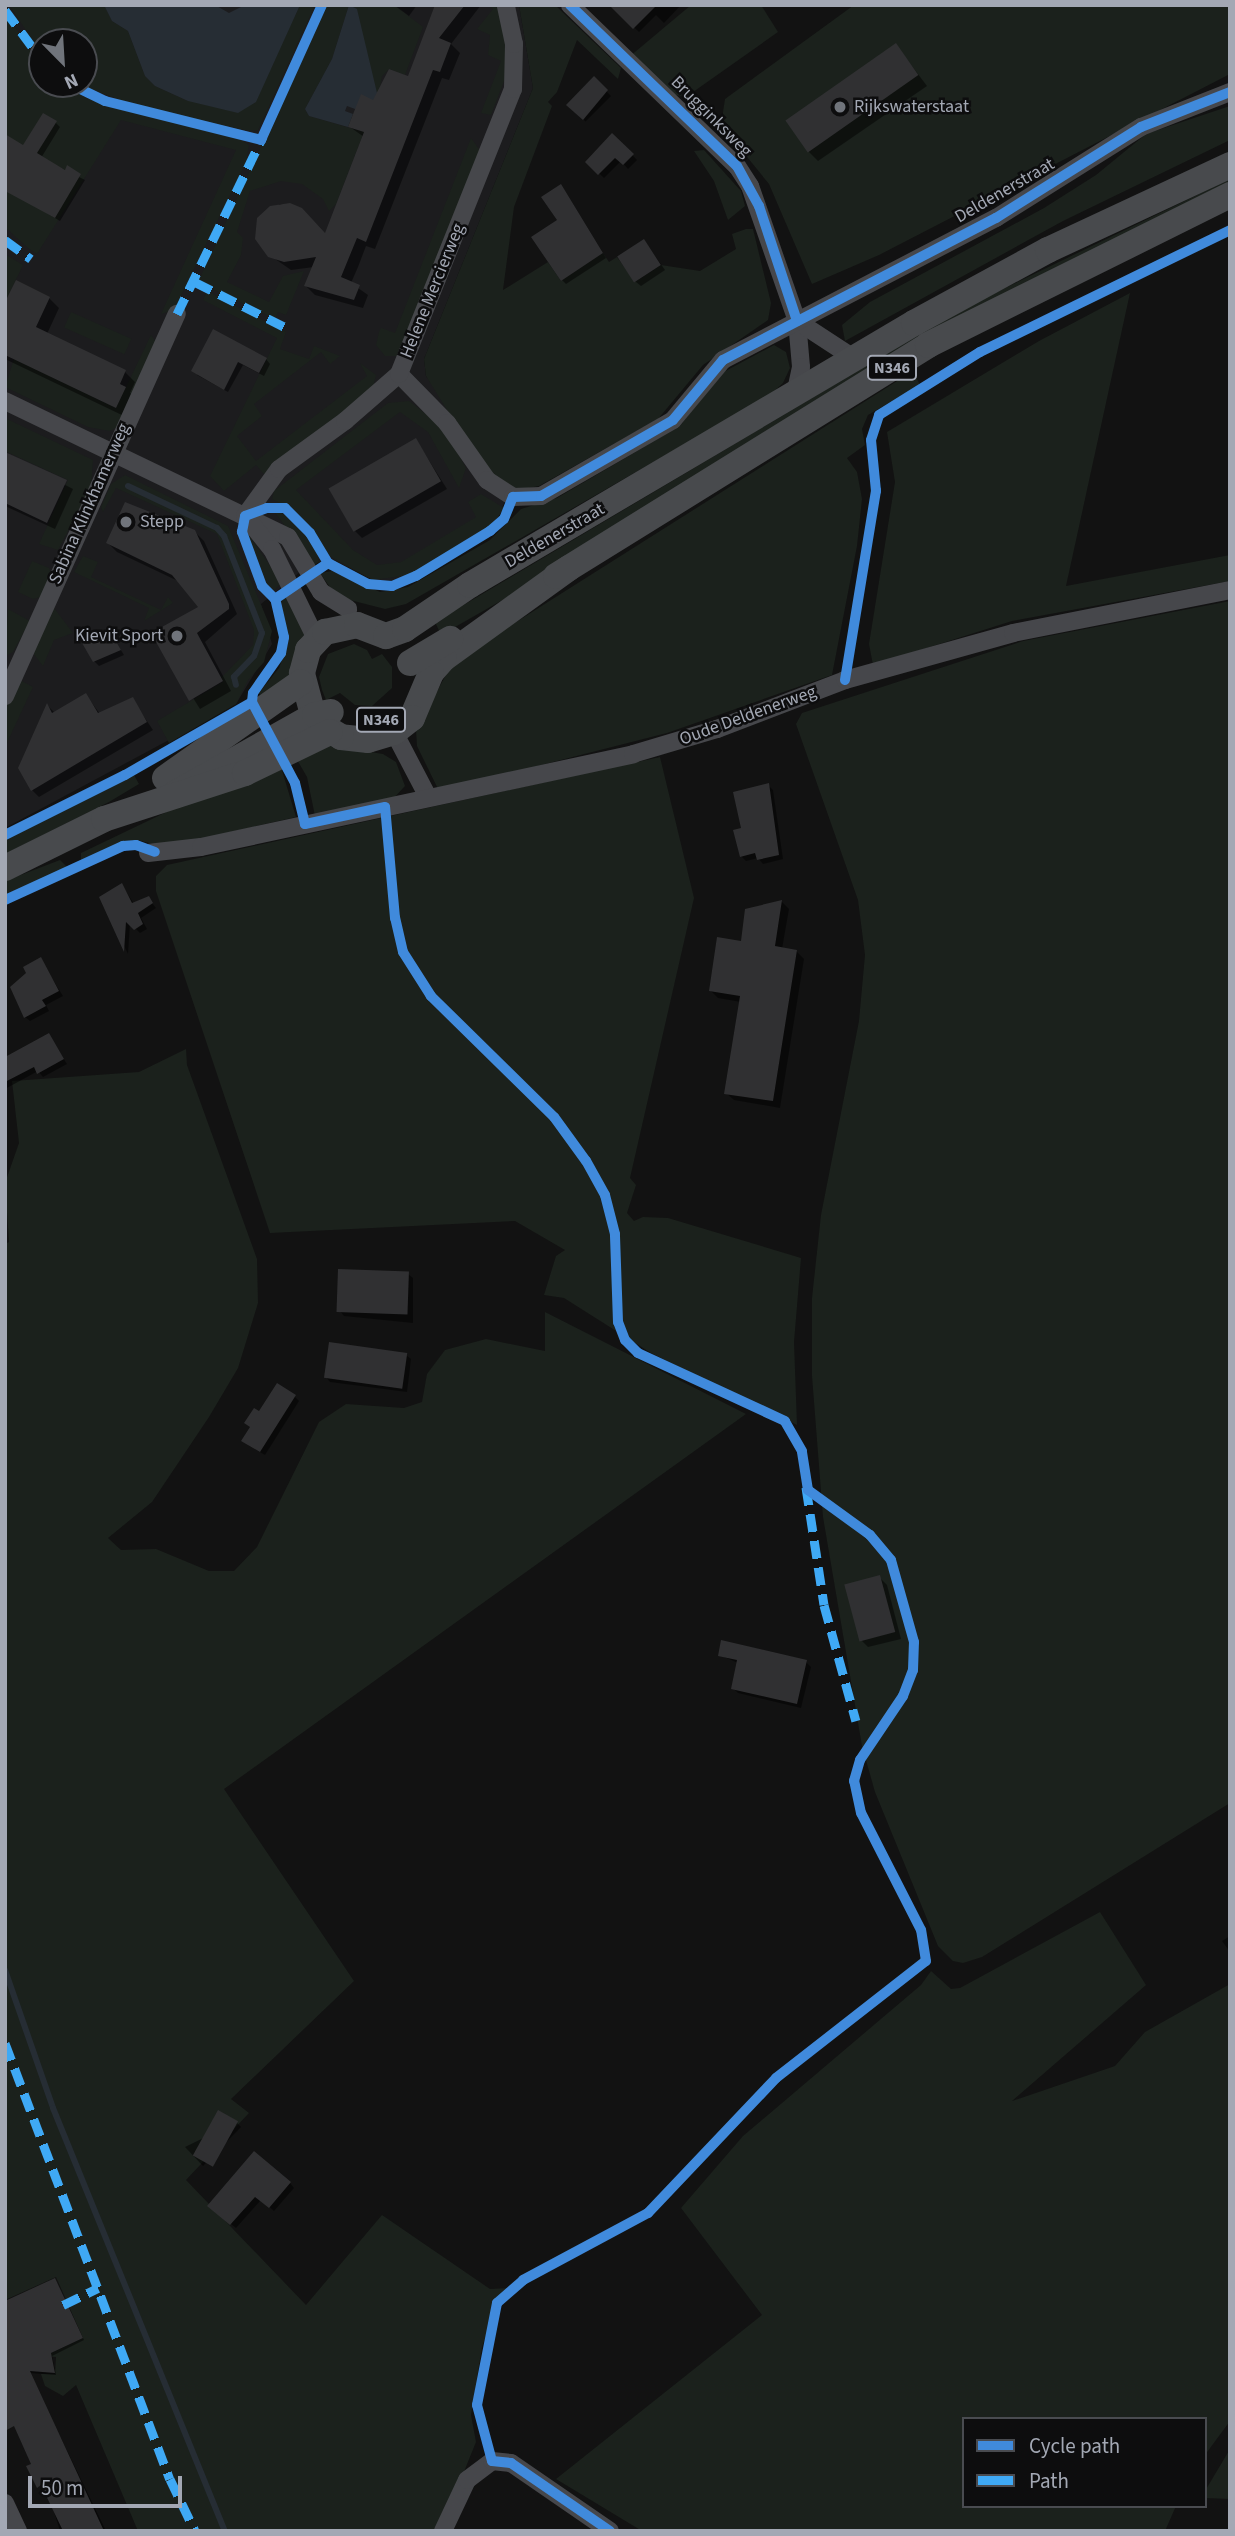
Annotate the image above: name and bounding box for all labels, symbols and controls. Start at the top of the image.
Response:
north arrow [28,28,98,98]
text: N [60,66,82,96]
street label: Brugginksweg [666,72,756,162]
place label: Rijkswaterstaat [854,96,969,118]
marker: Rijkswaterstaat [832,99,848,115]
street label: Deldenerstraat [951,154,1059,228]
street label: Helene Mercierweg [396,220,470,362]
road number: N346 [866,356,918,380]
street label: Sabina Klinkhamerweg [45,420,135,588]
street label: Deldenerstraat [501,499,609,573]
place label: Stepp [140,511,184,533]
marker: Stepp [118,514,134,530]
place label: Kievit Sport [75,625,163,647]
marker: Kievit Sport [169,628,185,644]
street label: Oude Deldenerweg [677,681,819,751]
road number: N346 [355,708,407,733]
legend [962,2417,1207,2508]
text: Cycle path [1029,2431,1120,2461]
scale bar [32,2462,186,2506]
text: Path [1029,2466,1069,2496]
text: 50 m [41,2473,83,2503]

